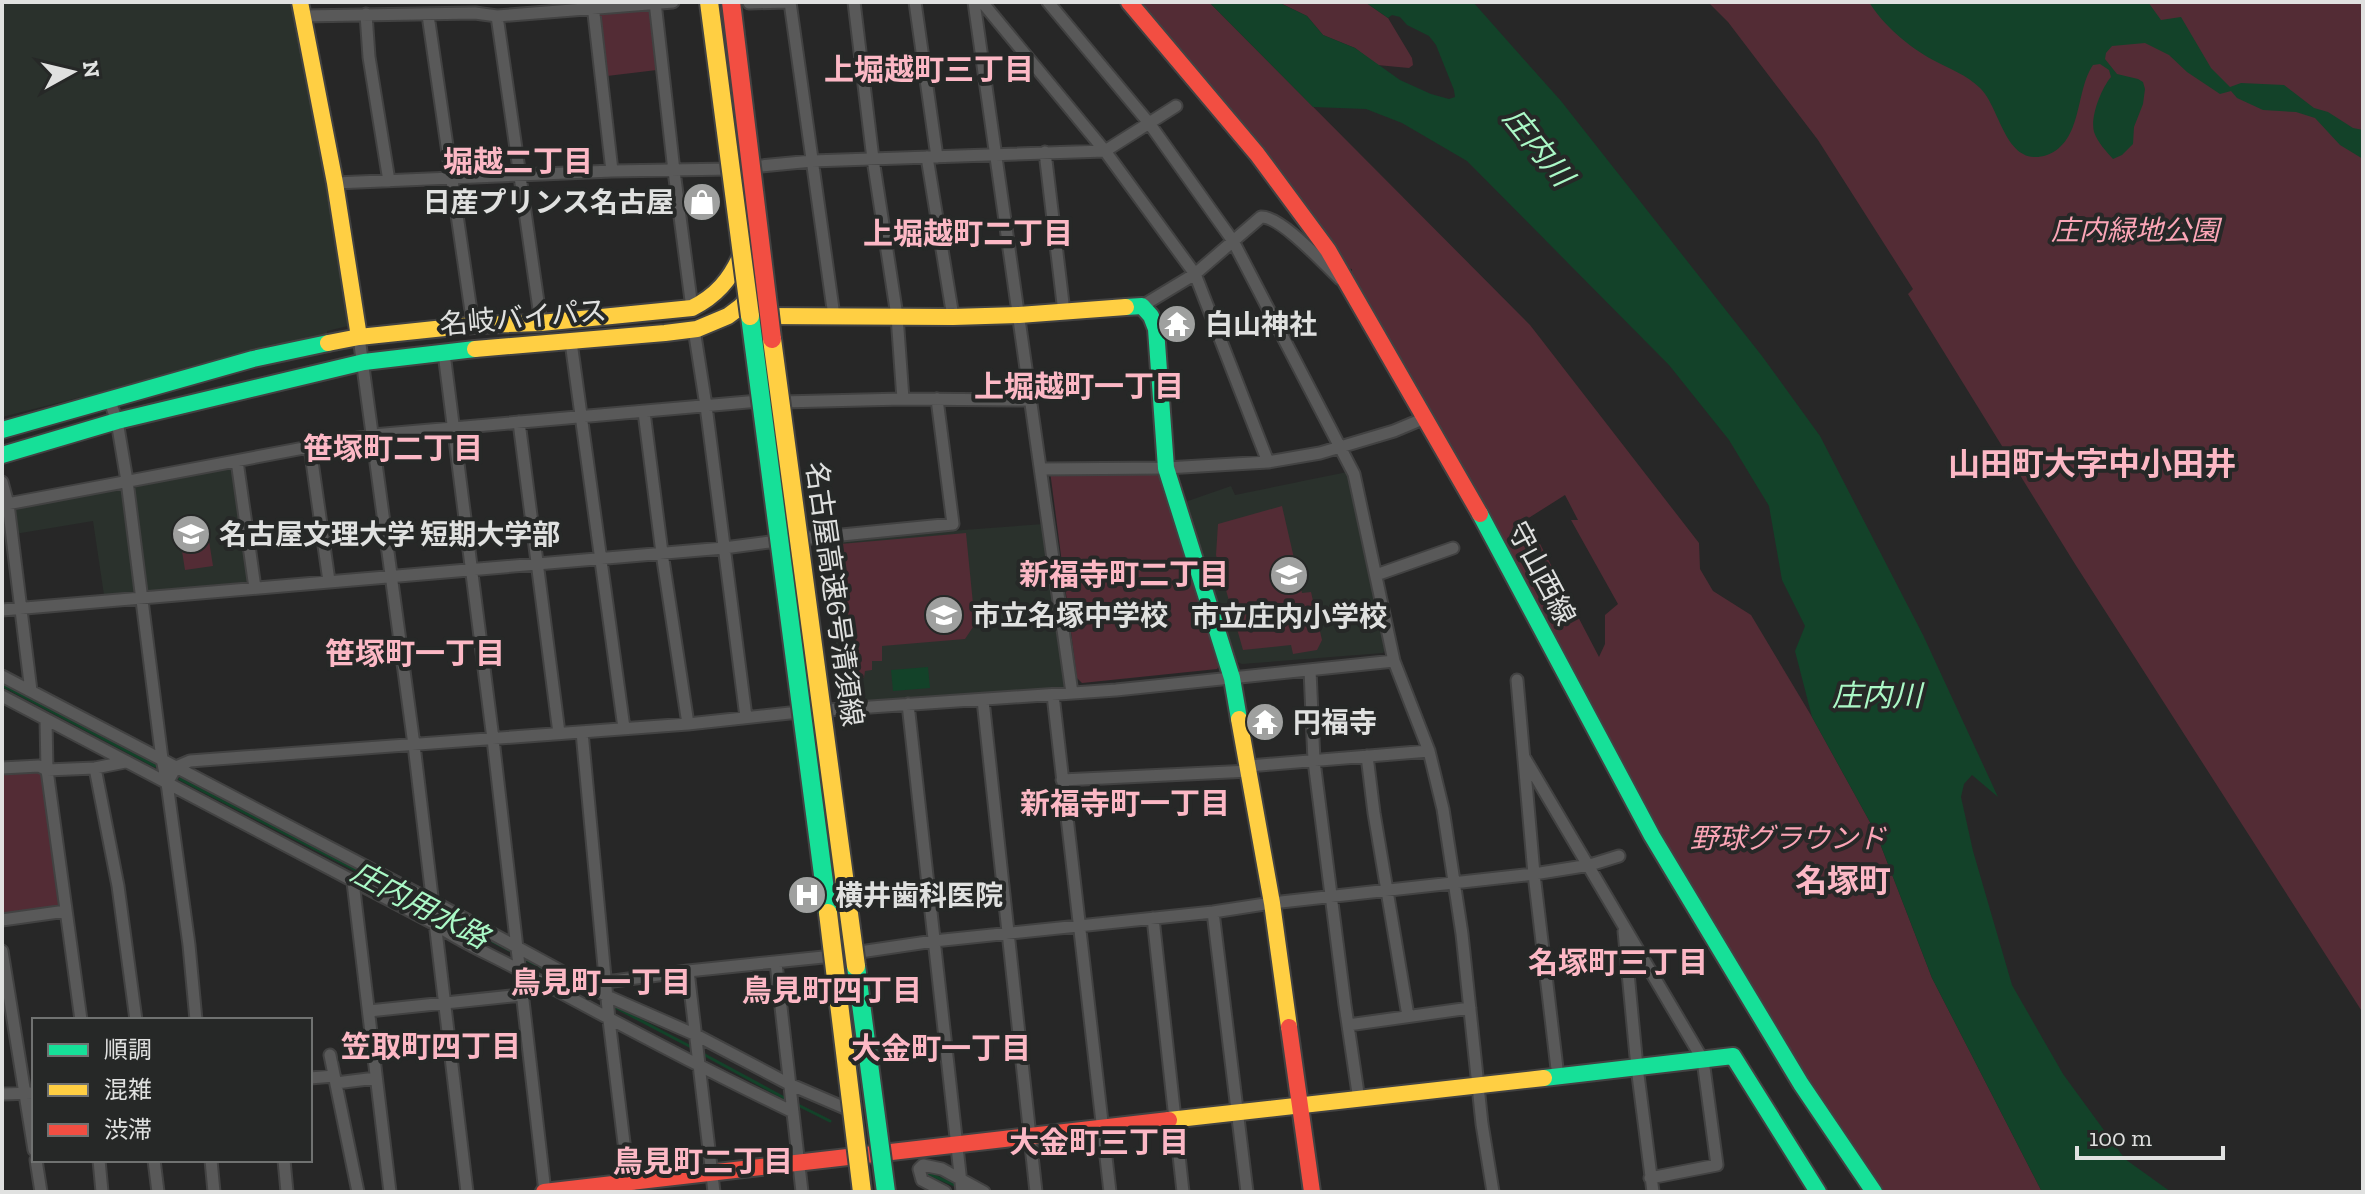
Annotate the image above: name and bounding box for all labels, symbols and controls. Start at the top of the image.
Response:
north arrow [32,32,112,112]
district label: 上堀越町三丁目 [824,52,1034,88]
text: N [77,59,106,80]
water label: 庄内川 [1496,101,1582,196]
district label: 堀越二丁目 [443,144,593,180]
shop icon: 日産プリンス名古屋 [681,181,723,223]
place label: 日産プリンス名古屋 [423,186,674,219]
park label: 庄内緑地公園 [2051,214,2223,247]
district label: 上堀越町二丁目 [863,216,1073,252]
street label: 名岐バイパス [438,294,608,341]
temple icon: 白山神社 [1156,303,1198,345]
place label: 白山神社 [1205,308,1317,341]
district label: 上堀越町一丁目 [974,369,1184,405]
district label: 笹塚町二丁目 [303,431,483,467]
district label: 山田町大字中小田井 [1948,445,2236,483]
street label: 名古屋高速6号清須線 [800,460,869,729]
school or university icon: 名古屋文理大学 短期大学部 [170,513,212,555]
street label: 守山西線 [1501,516,1582,630]
place label: 名古屋文理大学 短期大学部 [219,518,560,551]
school or university icon: 市立庄内小学校 [1268,554,1310,596]
district label: 新福寺町二丁目 [1019,557,1229,593]
school or university icon: 市立名塚中学校 [923,594,965,636]
place label: 市立名塚中学校 [972,599,1168,632]
place label: 市立庄内小学校 [1191,600,1387,633]
district label: 笹塚町一丁目 [325,636,505,672]
water label: 庄内川 [1832,678,1925,714]
temple icon: 円福寺 [1244,701,1286,743]
place label: 円福寺 [1293,706,1377,739]
district label: 新福寺町一丁目 [1020,786,1230,822]
park label: 野球グラウンド [1690,822,1887,855]
water label: 庄内用水路 [345,854,497,958]
district label: 名塚町 [1795,862,1891,900]
hospital icon: 横井歯科医院 [786,874,828,916]
place label: 横井歯科医院 [835,879,1003,912]
district label: 名塚町三丁目 [1528,945,1708,981]
district label: 鳥見町一丁目 [511,965,691,1001]
district label: 鳥見町四丁目 [742,973,922,1009]
legend [32,1018,312,1162]
district label: 笠取町四丁目 [341,1029,521,1065]
district label: 大金町一丁目 [851,1031,1031,1067]
text: 順調 [104,1035,152,1064]
text: 混雑 [104,1075,152,1104]
scale bar [2077,1110,2223,1160]
text: 渋滞 [104,1115,152,1144]
text: 100 m [2089,1123,2152,1152]
district label: 大金町三丁目 [1009,1125,1189,1161]
district label: 鳥見町二丁目 [613,1144,793,1180]

